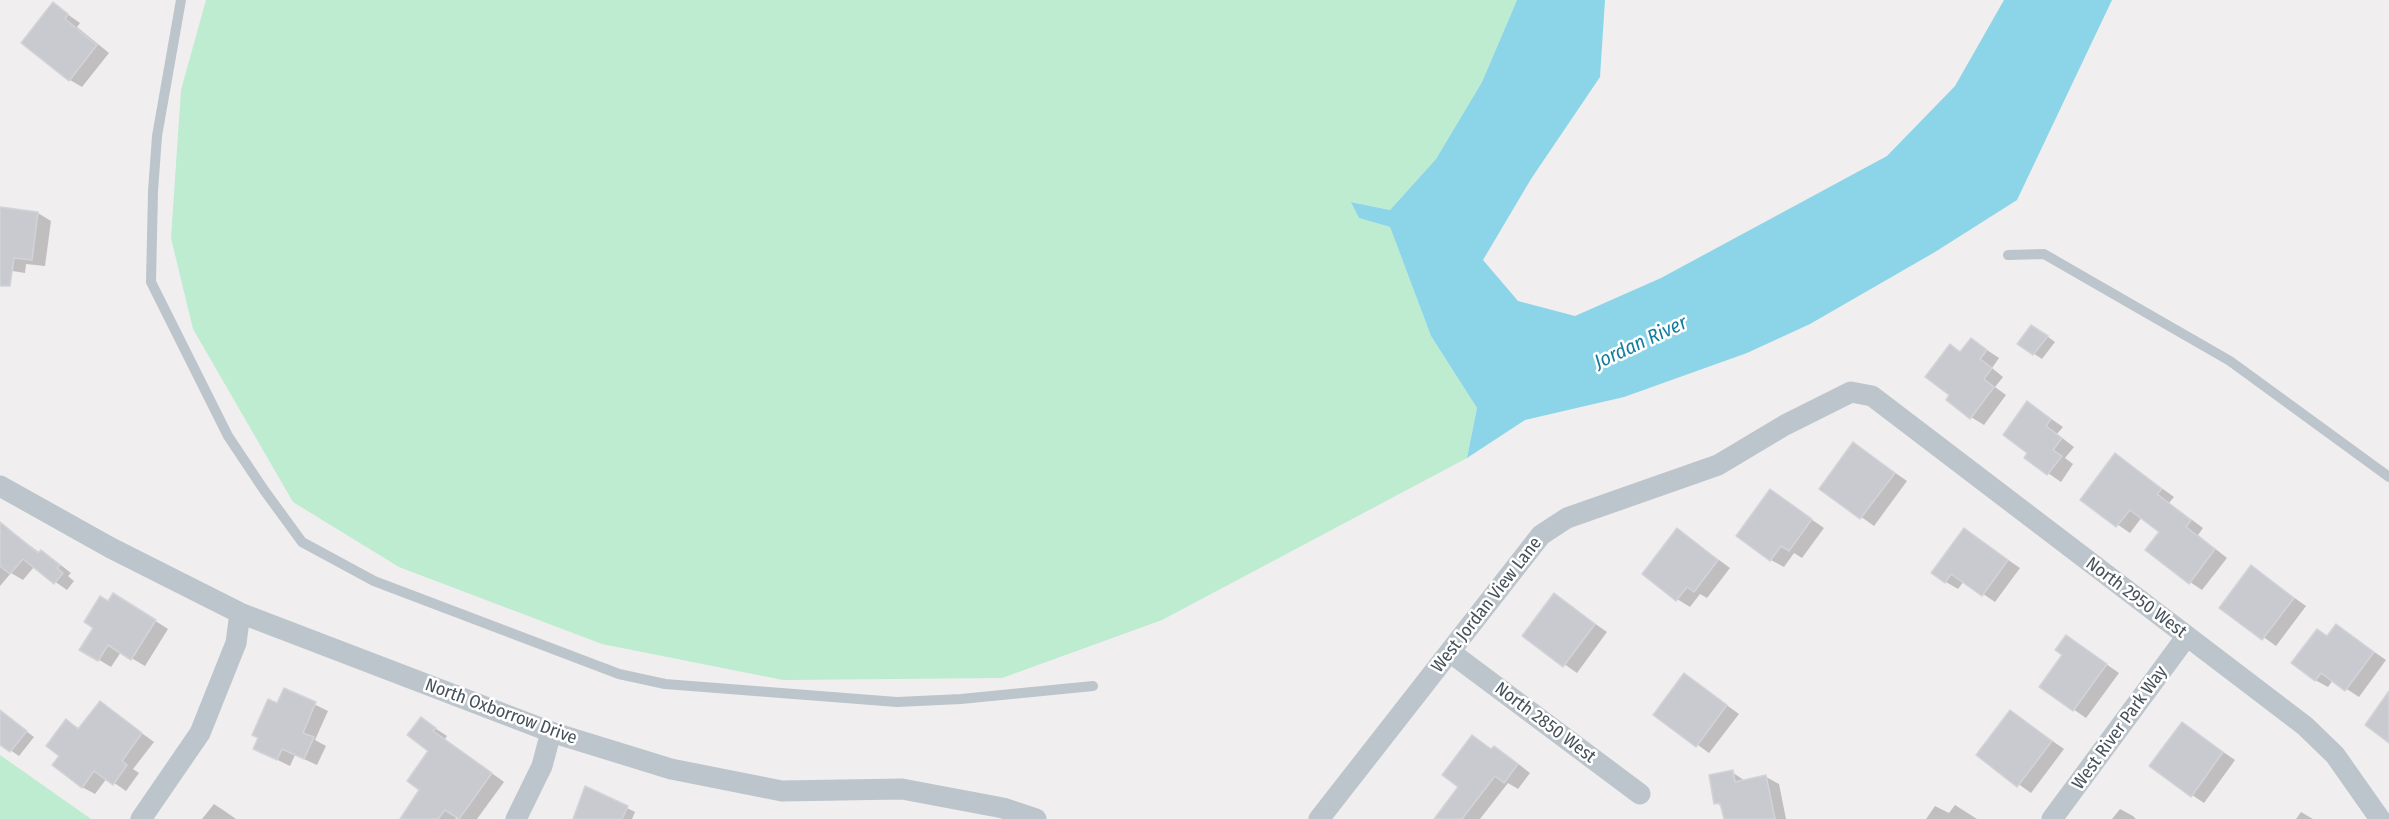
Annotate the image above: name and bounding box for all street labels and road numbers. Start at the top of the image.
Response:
street label: West Jordan View Lane [1427,533,1547,677]
street label: North 2950 West [2081,553,2191,643]
street label: West River Park Way [2068,662,2172,794]
street label: North Oxborrow Drive [422,674,580,750]
street label: North 2850 West [1490,678,1600,768]

